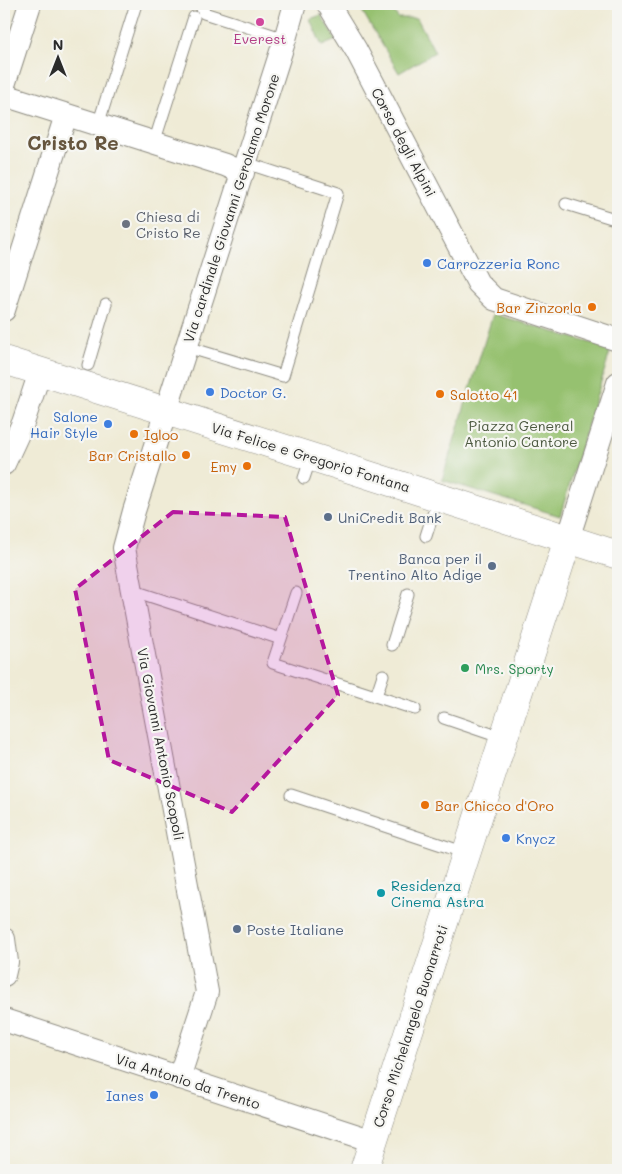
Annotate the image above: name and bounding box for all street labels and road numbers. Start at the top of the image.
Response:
street label: Via cardinale Giovanni Gerolamo Morone [178,71,284,345]
street label: Corso degli Alpini [367,84,441,200]
street label: Via Felice e Gregorio Fontana [209,418,413,496]
street label: Via Giovanni Antonio Scopoli [133,646,189,842]
street label: Corso Michelangelo Buonarroti [368,922,452,1130]
street label: Via Antonio da Trento [113,1049,263,1113]

